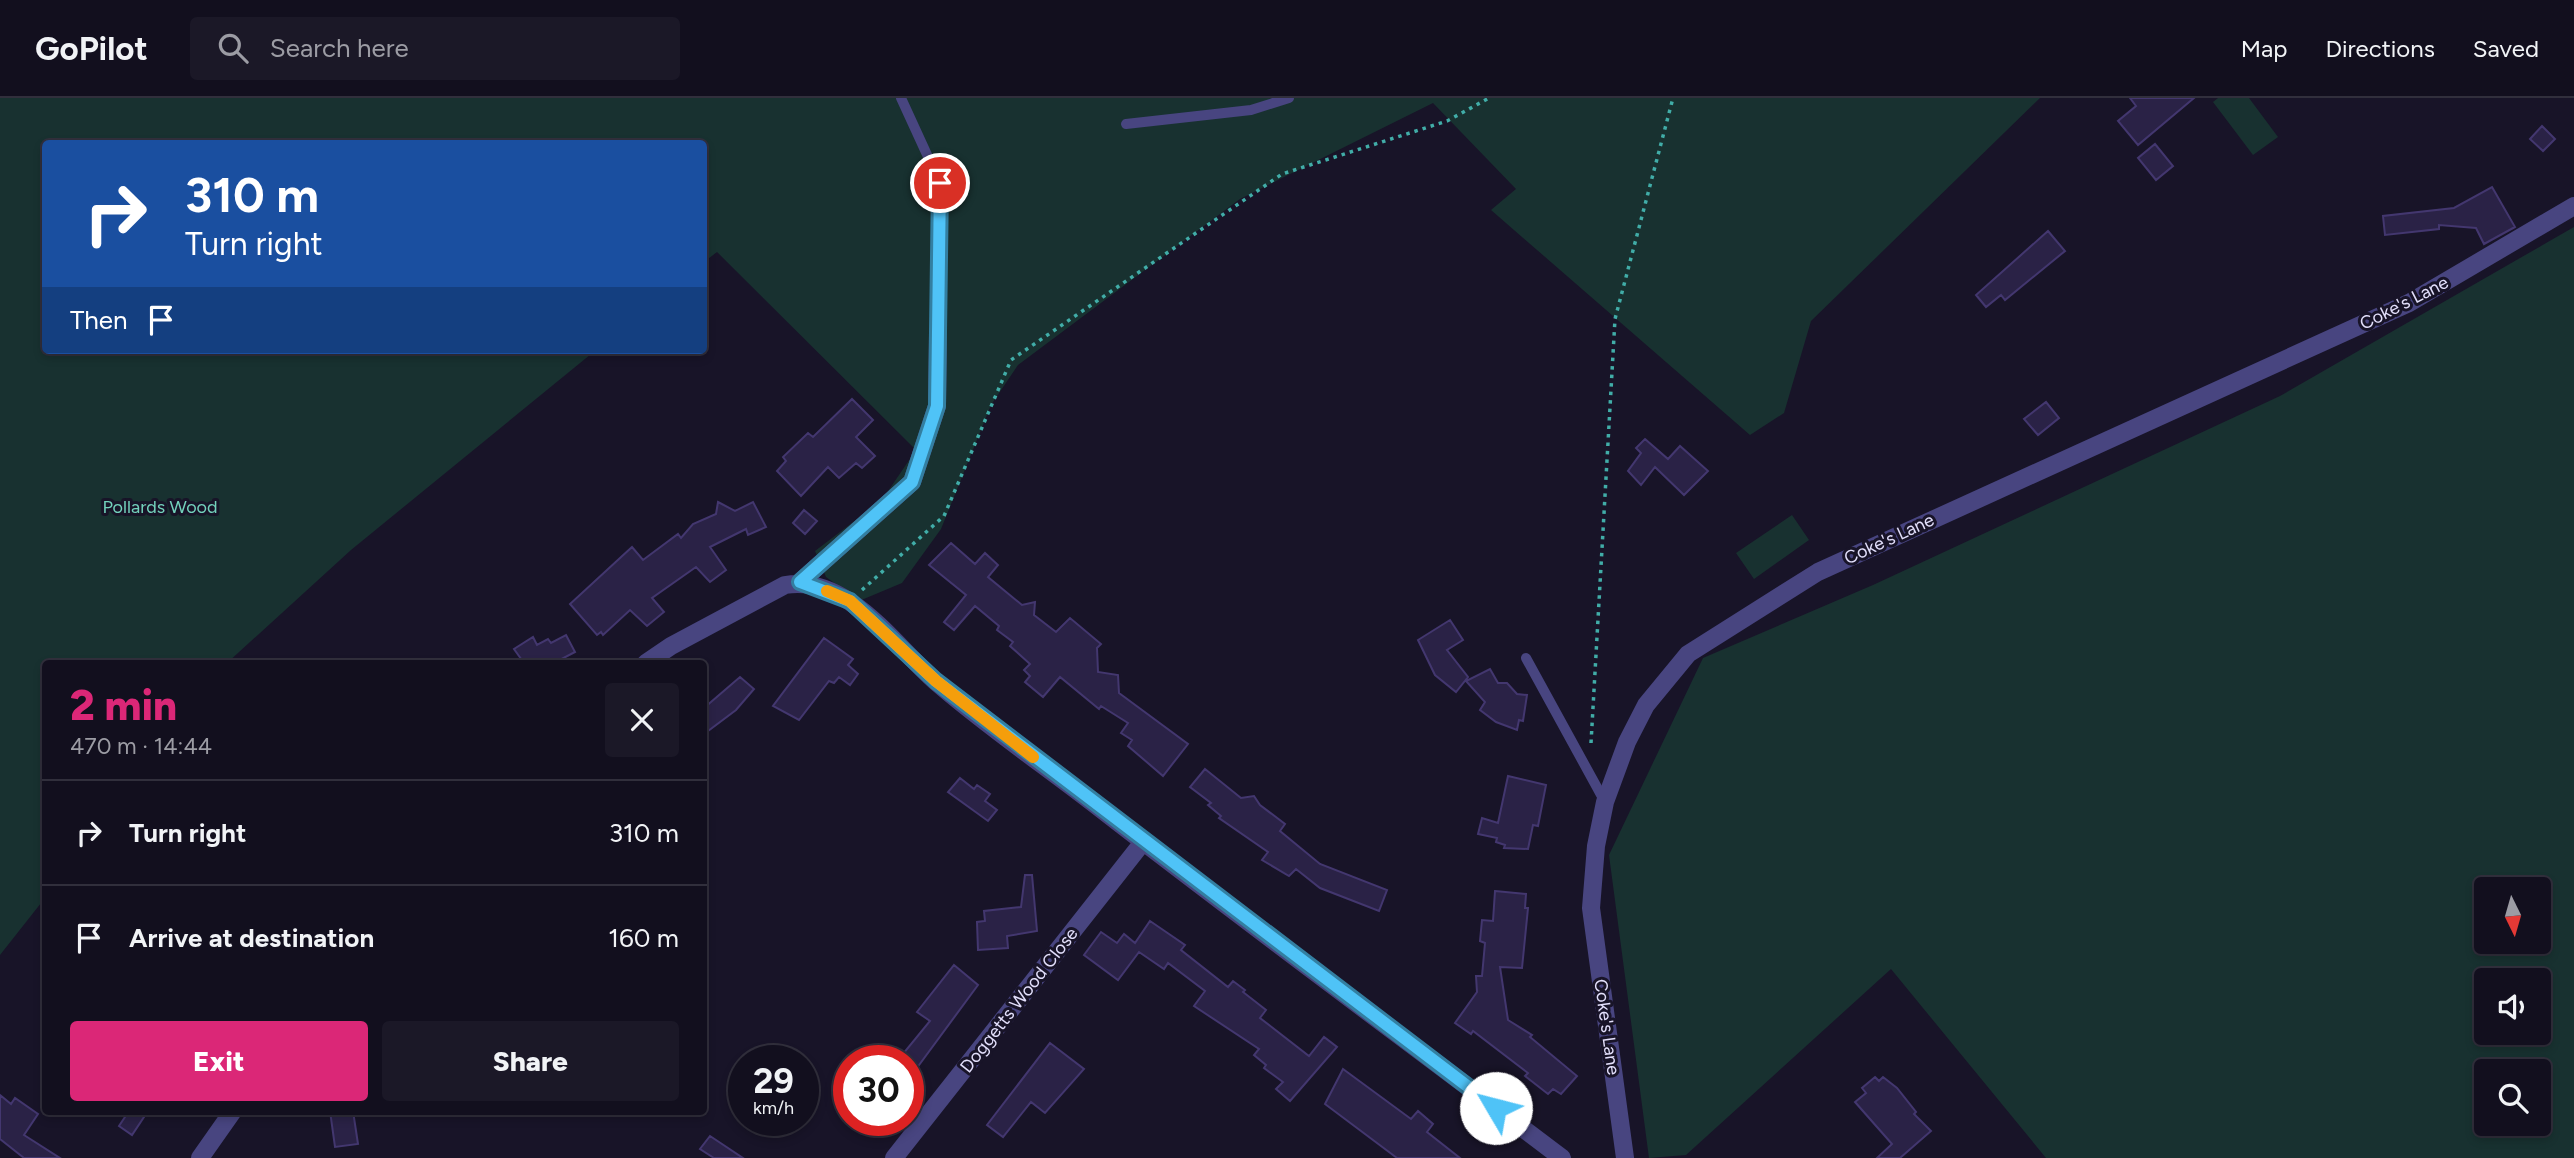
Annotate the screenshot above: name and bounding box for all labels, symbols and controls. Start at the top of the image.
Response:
search box [190,17,680,80]
text: GoPilot [35,29,148,68]
icon: search [214,29,252,67]
text: Search here [270,32,409,64]
text: Map [2241,34,2287,63]
text: Directions [2325,34,2435,63]
text: Saved [2473,34,2539,63]
pin [910,153,970,213]
icon: arrive [921,164,959,202]
text: 310 m [185,165,319,224]
icon: right [70,168,161,259]
text: Turn right [185,225,323,263]
street label: Coke's Lane [2356,271,2452,335]
icon: arrive [142,301,180,339]
text: Then [70,304,128,336]
park label: Pollards Wood [102,496,218,518]
street label: Coke's Lane [1841,509,1938,569]
text: 2 min [70,680,177,731]
button: close [605,683,679,757]
text: 470 m · 14:44 [70,732,212,760]
icon: right [70,814,108,852]
text: Turn right [129,817,246,849]
text: 310 m [609,817,679,849]
north arrow [2474,877,2552,954]
map controls [2474,877,2551,1136]
icon: arrive [70,919,108,957]
text: Arrive at destination [129,922,374,954]
text: 160 m [608,922,679,954]
street label: Doggetts Wood Close [955,923,1083,1077]
button: sound [2474,968,2551,1045]
street label: Coke's Lane [1589,978,1625,1077]
button: Exit [70,1021,368,1101]
button: Share [382,1021,679,1101]
speed limit sign: 30 [833,1045,924,1136]
button: search [2474,1059,2551,1136]
text: 29 [753,1060,794,1102]
position arrow [1459,1071,1533,1145]
text: km/h [753,1097,794,1119]

